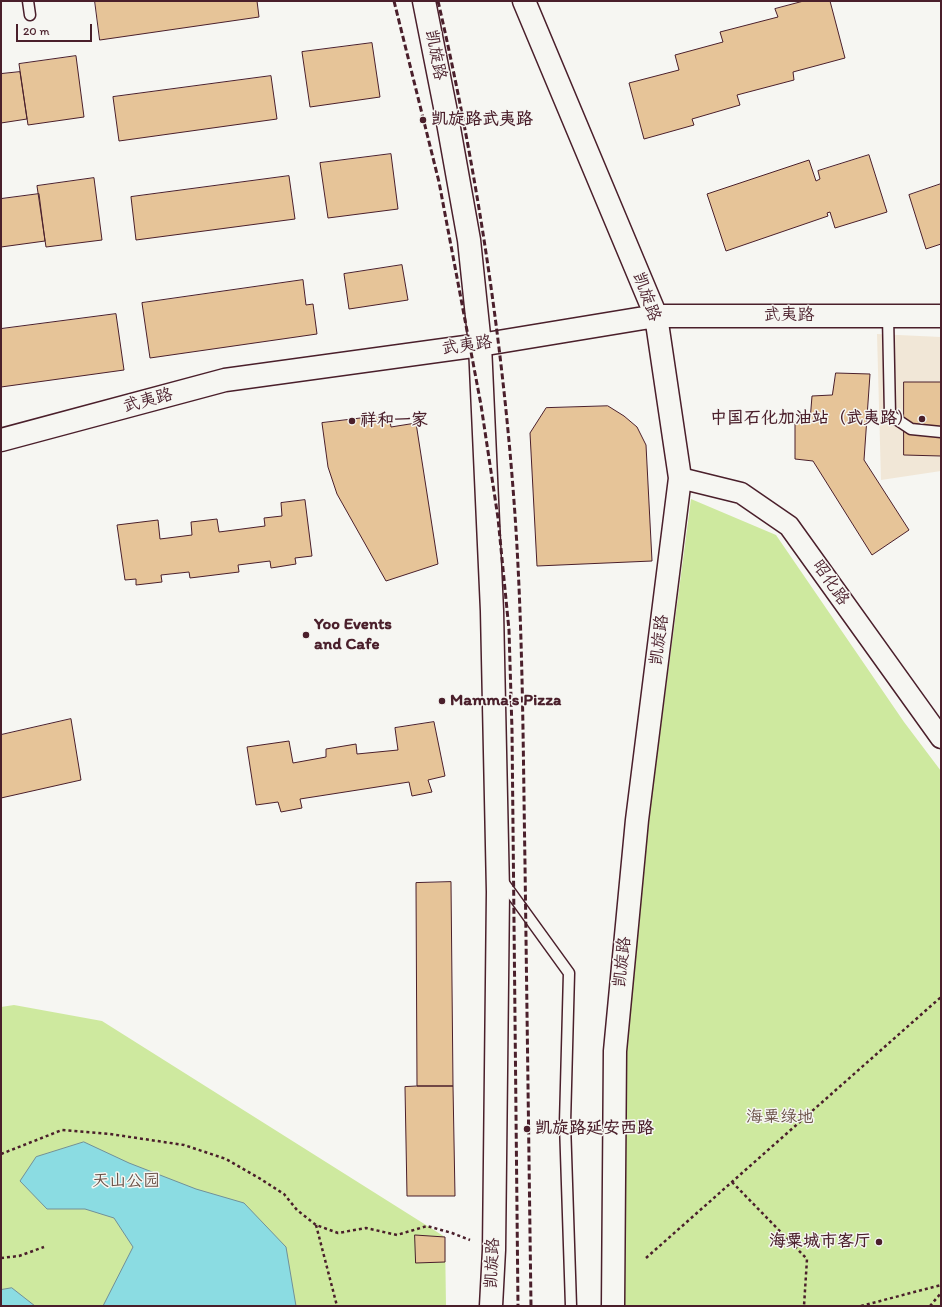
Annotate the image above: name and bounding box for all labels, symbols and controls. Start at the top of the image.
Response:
scale bar [18,16,94,42]
text: 20 m [23,24,50,38]
street label: 凯旋路 [420,28,450,82]
place label: 凯旋路武夷路 [431,110,533,130]
marker: 凯旋路武夷路 [418,115,428,125]
street label: 凯旋路 [628,270,664,324]
street label: 武夷路 [764,306,814,326]
street label: 武夷路 [440,332,494,360]
street label: 武夷路 [121,385,175,417]
place label: 中国石化加油站（武夷路） [710,409,914,429]
place label: 祥和一家 [360,411,428,431]
marker: 中国石化加油站（武夷路） [917,414,927,424]
marker: 祥和一家 [347,416,357,426]
street label: 昭化路 [807,556,853,610]
street label: 凯旋路 [647,613,673,667]
place label: Yoo Events and Cafe [314,615,392,655]
marker: Yoo Events and Cafe [301,630,311,640]
place label: Mamma's Pizza [450,691,561,711]
marker: Mamma's Pizza [437,696,447,706]
street label: 凯旋路 [610,936,636,988]
park label: 海粟绿地 [746,1108,814,1128]
place label: 凯旋路延安西路 [535,1119,654,1139]
marker: 凯旋路延安西路 [522,1124,532,1134]
park label: 天山公园 [92,1172,160,1192]
place label: 海粟城市客厅 [769,1232,871,1252]
street label: 凯旋路 [482,1237,504,1289]
marker: 海粟城市客厅 [874,1237,884,1247]

